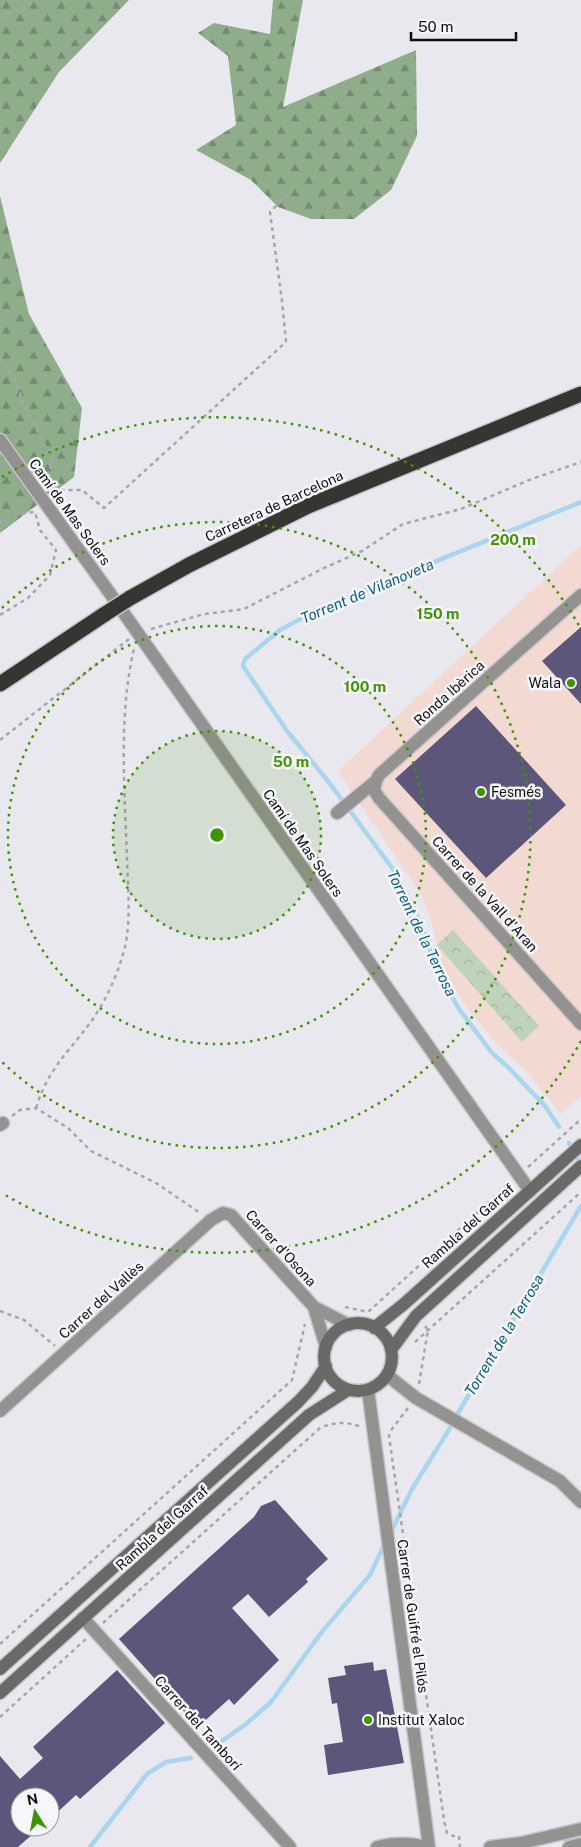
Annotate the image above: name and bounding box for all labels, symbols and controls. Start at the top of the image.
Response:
scale bar [411,10,516,42]
text: 50 m [418,18,453,35]
street label: Camí de Mas Solers [26,456,114,568]
street label: Carretera de Barcelona [203,467,345,545]
text: 200 m [490,531,536,548]
water label: Torrent de Vilanoveta [298,555,436,627]
text: 150 m [416,605,460,622]
street label: Ronda Ibèrica [411,657,487,729]
place label: Wala [529,675,561,691]
marker: Wala [565,677,577,689]
text: 100 m [344,678,386,695]
text: 50 m [273,753,309,770]
place label: Fesmés [491,784,541,800]
street label: Camí de Mas Solers [260,786,346,900]
marker: Fesmés [475,786,487,798]
centre of rings [208,826,226,844]
street label: Carrer de la Vall d'Aran [429,833,541,955]
water label: Torrent de la Terrosa [384,867,460,999]
street label: Rambla del Garraf [419,1180,518,1272]
street label: Carrer d'Osona [242,1206,320,1290]
street label: Carrer del Vallès [56,1258,146,1342]
water label: Torrent de la Terrosa [461,1271,547,1399]
street label: Rambla del Garraf [113,1482,212,1574]
street label: Carrer de Guifré el Pilós [394,1538,432,1694]
street label: Carrer del Tamborí [152,1673,245,1774]
place label: Institut Xaloc [378,1712,465,1728]
marker: Institut Xaloc [362,1714,374,1726]
north arrow [10,1787,60,1837]
text: N [26,1790,39,1808]

